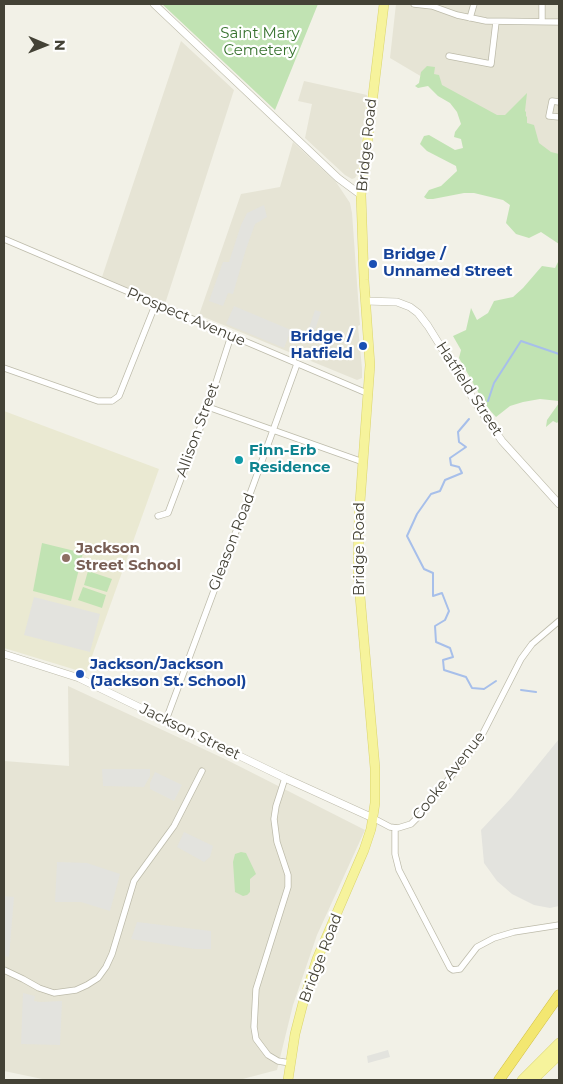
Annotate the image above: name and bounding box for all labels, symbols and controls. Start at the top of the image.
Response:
north arrow [20,20,70,70]
park label: Saint Mary Cemetery [220,25,300,60]
text: N [51,39,69,51]
street label: Bridge Road [353,97,381,193]
place label: Bridge / Unnamed Street [383,246,513,281]
marker: Bridge / Unnamed Street [367,258,379,270]
street label: Prospect Avenue [124,284,248,350]
place label: Bridge / Hatfield [290,328,353,363]
street label: Hatfield Street [432,339,506,439]
marker: Bridge / Hatfield [357,340,369,352]
street label: Allison Street [173,380,223,480]
place label: Finn-Erb Residence [249,442,330,477]
marker: Finn-Erb Residence [233,454,245,466]
street label: Gleason Road [205,491,259,593]
street label: Bridge Road [351,502,369,596]
place label: Jackson Street School [76,540,181,575]
marker: Jackson Street School [60,552,72,564]
place label: Jackson/Jackson (Jackson St. School) [90,656,246,691]
marker: Jackson/Jackson (Jackson St. School) [74,668,86,680]
street label: Jackson Street [137,700,243,764]
street label: Cooke Avenue [409,728,489,824]
street label: Bridge Road [296,911,346,1005]

